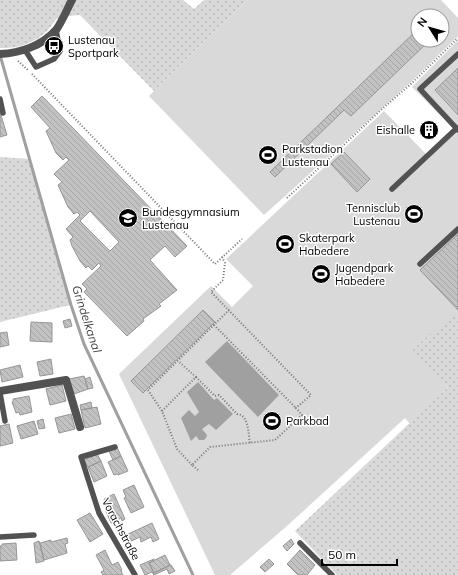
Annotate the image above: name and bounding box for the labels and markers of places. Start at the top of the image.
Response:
place label: Lustenau Sportpark [68,33,119,60]
bus stop icon: Lustenau Sportpark [43,35,65,57]
building icon: Eishalle [418,119,440,141]
place label: Eishalle [376,123,415,137]
place label: Parkstadion Lustenau [282,142,343,169]
sports icon: Parkstadion Lustenau [257,144,279,166]
place label: Tennisclub Lustenau [346,201,400,228]
sports icon: Tennisclub Lustenau [403,203,425,225]
place label: Bundesgymnasium Lustenau [142,205,240,232]
school or university icon: Bundesgymnasium Lustenau [117,207,139,229]
place label: Skaterpark Habedere [299,231,355,258]
sports icon: Skaterpark Habedere [274,233,296,255]
place label: Jugendpark Habedere [335,261,394,288]
sports icon: Jugendpark Habedere [310,263,332,285]
sports icon: Parkbad [261,410,283,432]
place label: Parkbad [286,414,329,428]

